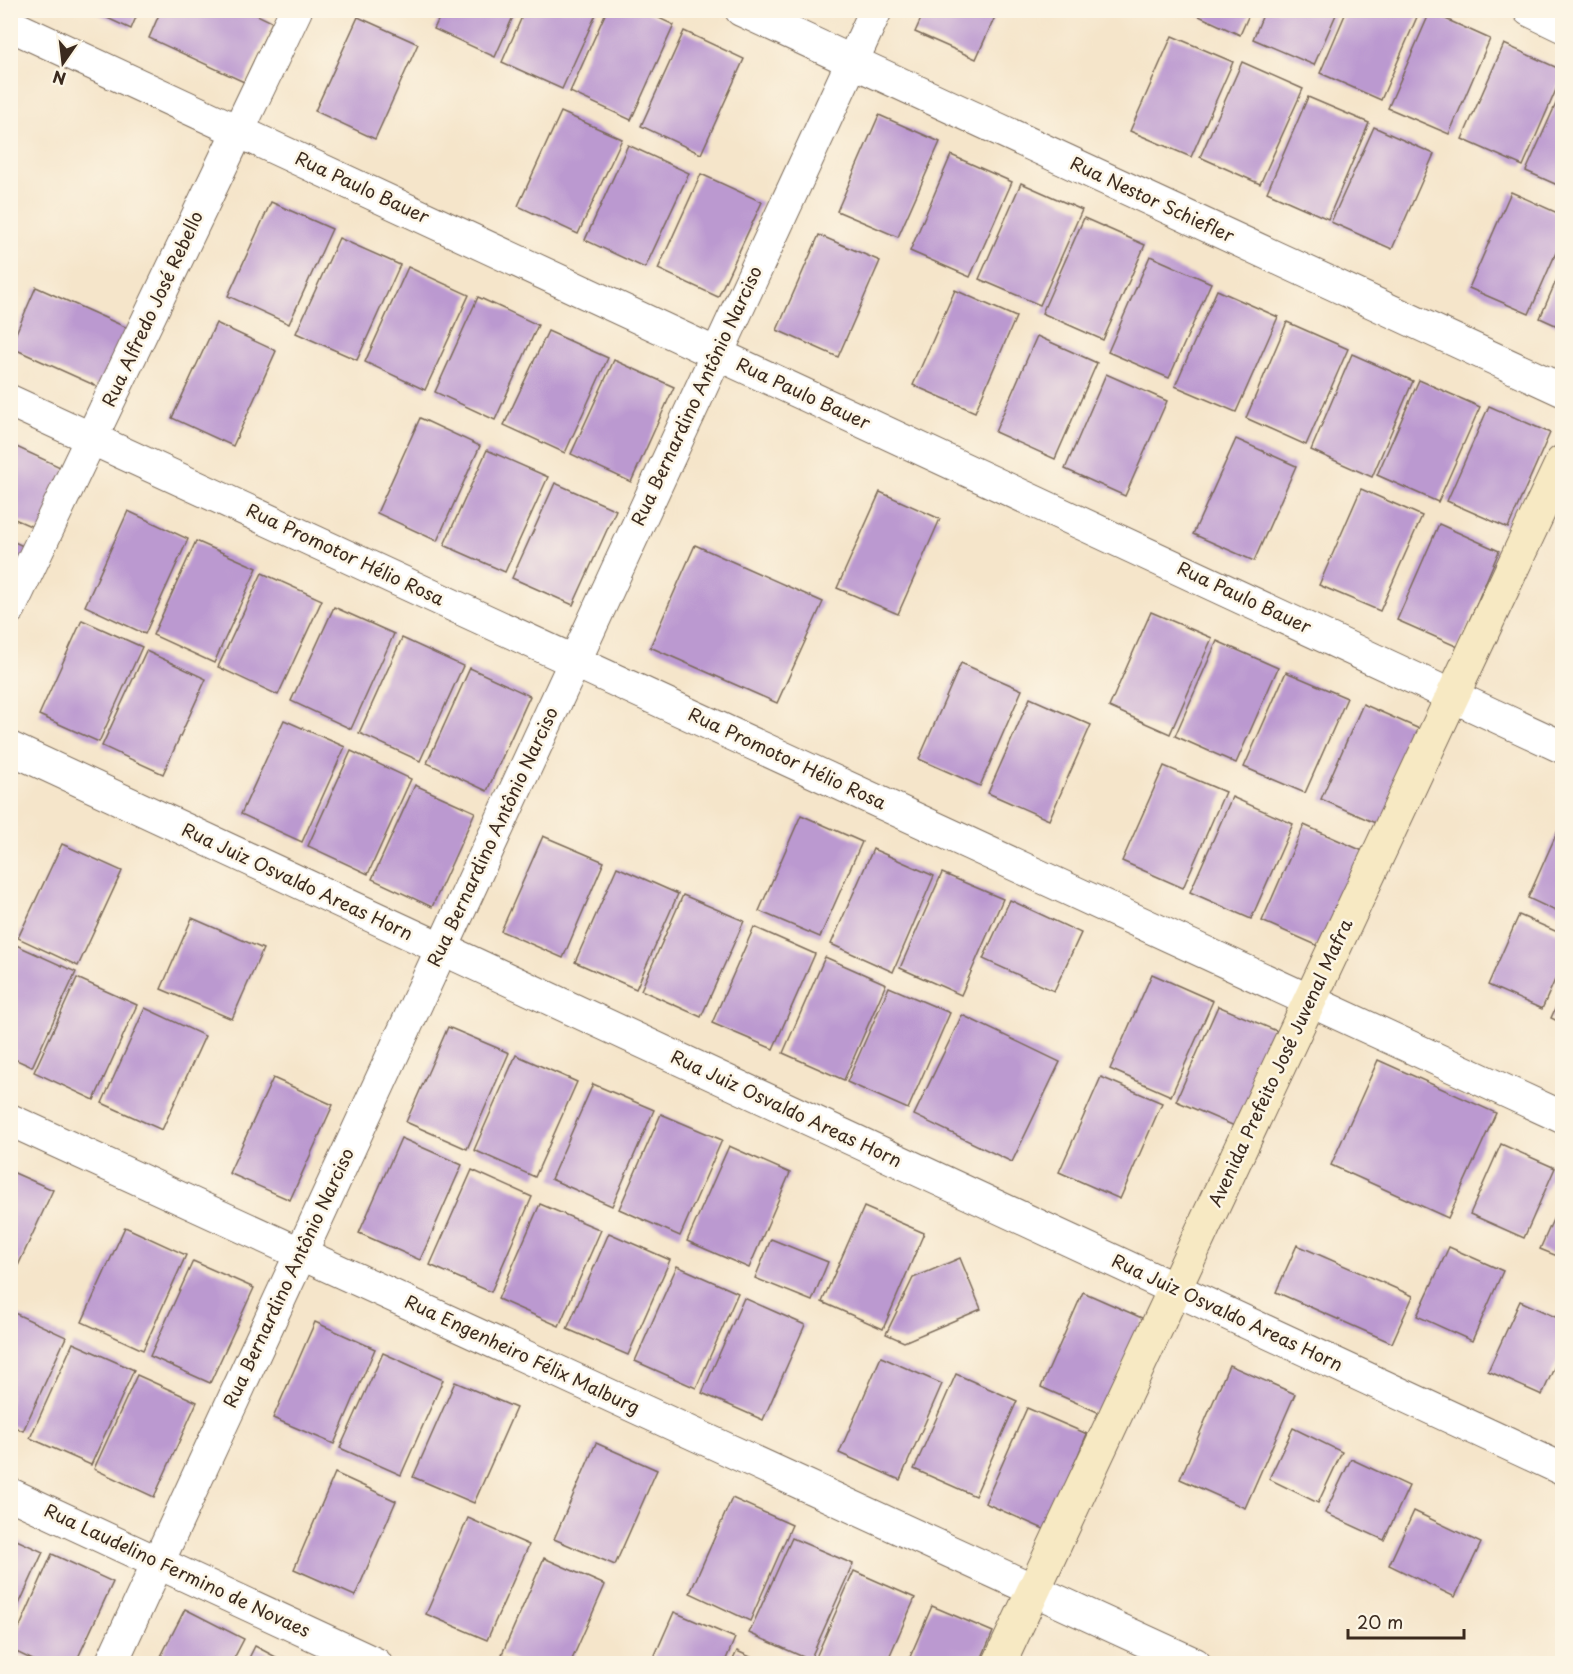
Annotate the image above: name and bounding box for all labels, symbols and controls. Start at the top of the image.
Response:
north arrow [33,33,93,93]
text: N [50,65,68,92]
street label: Rua Paulo Bauer [291,144,435,230]
street label: Rua Nestor Schiefler [1066,149,1240,249]
street label: Rua Alfredo José Rebello [94,206,209,411]
street label: Rua Bernardino Antônio Narciso [623,261,768,530]
street label: Rua Paulo Bauer [732,350,876,436]
street label: Rua Promotor Hélio Rosa [242,496,450,612]
street label: Rua Paulo Bauer [1173,554,1317,640]
street label: Rua Promotor Hélio Rosa [684,700,892,816]
street label: Rua Bernardino Antônio Narciso [419,702,564,971]
street label: Rua Juiz Osvaldo Areas Horn [178,815,418,946]
street label: Avenida Prefeito José Juvenal Mafra [1201,913,1359,1211]
street label: Rua Juiz Osvaldo Areas Horn [667,1042,907,1173]
street label: Rua Bernardino Antônio Narciso [215,1143,360,1412]
street label: Rua Juiz Osvaldo Areas Horn [1108,1246,1348,1377]
street label: Rua Engenheiro Félix Malburg [401,1287,645,1420]
street label: Rua Laudelino Fermino de Novaes [40,1496,315,1643]
scale bar [1348,1602,1464,1640]
text: 20 m [1357,1608,1403,1635]

